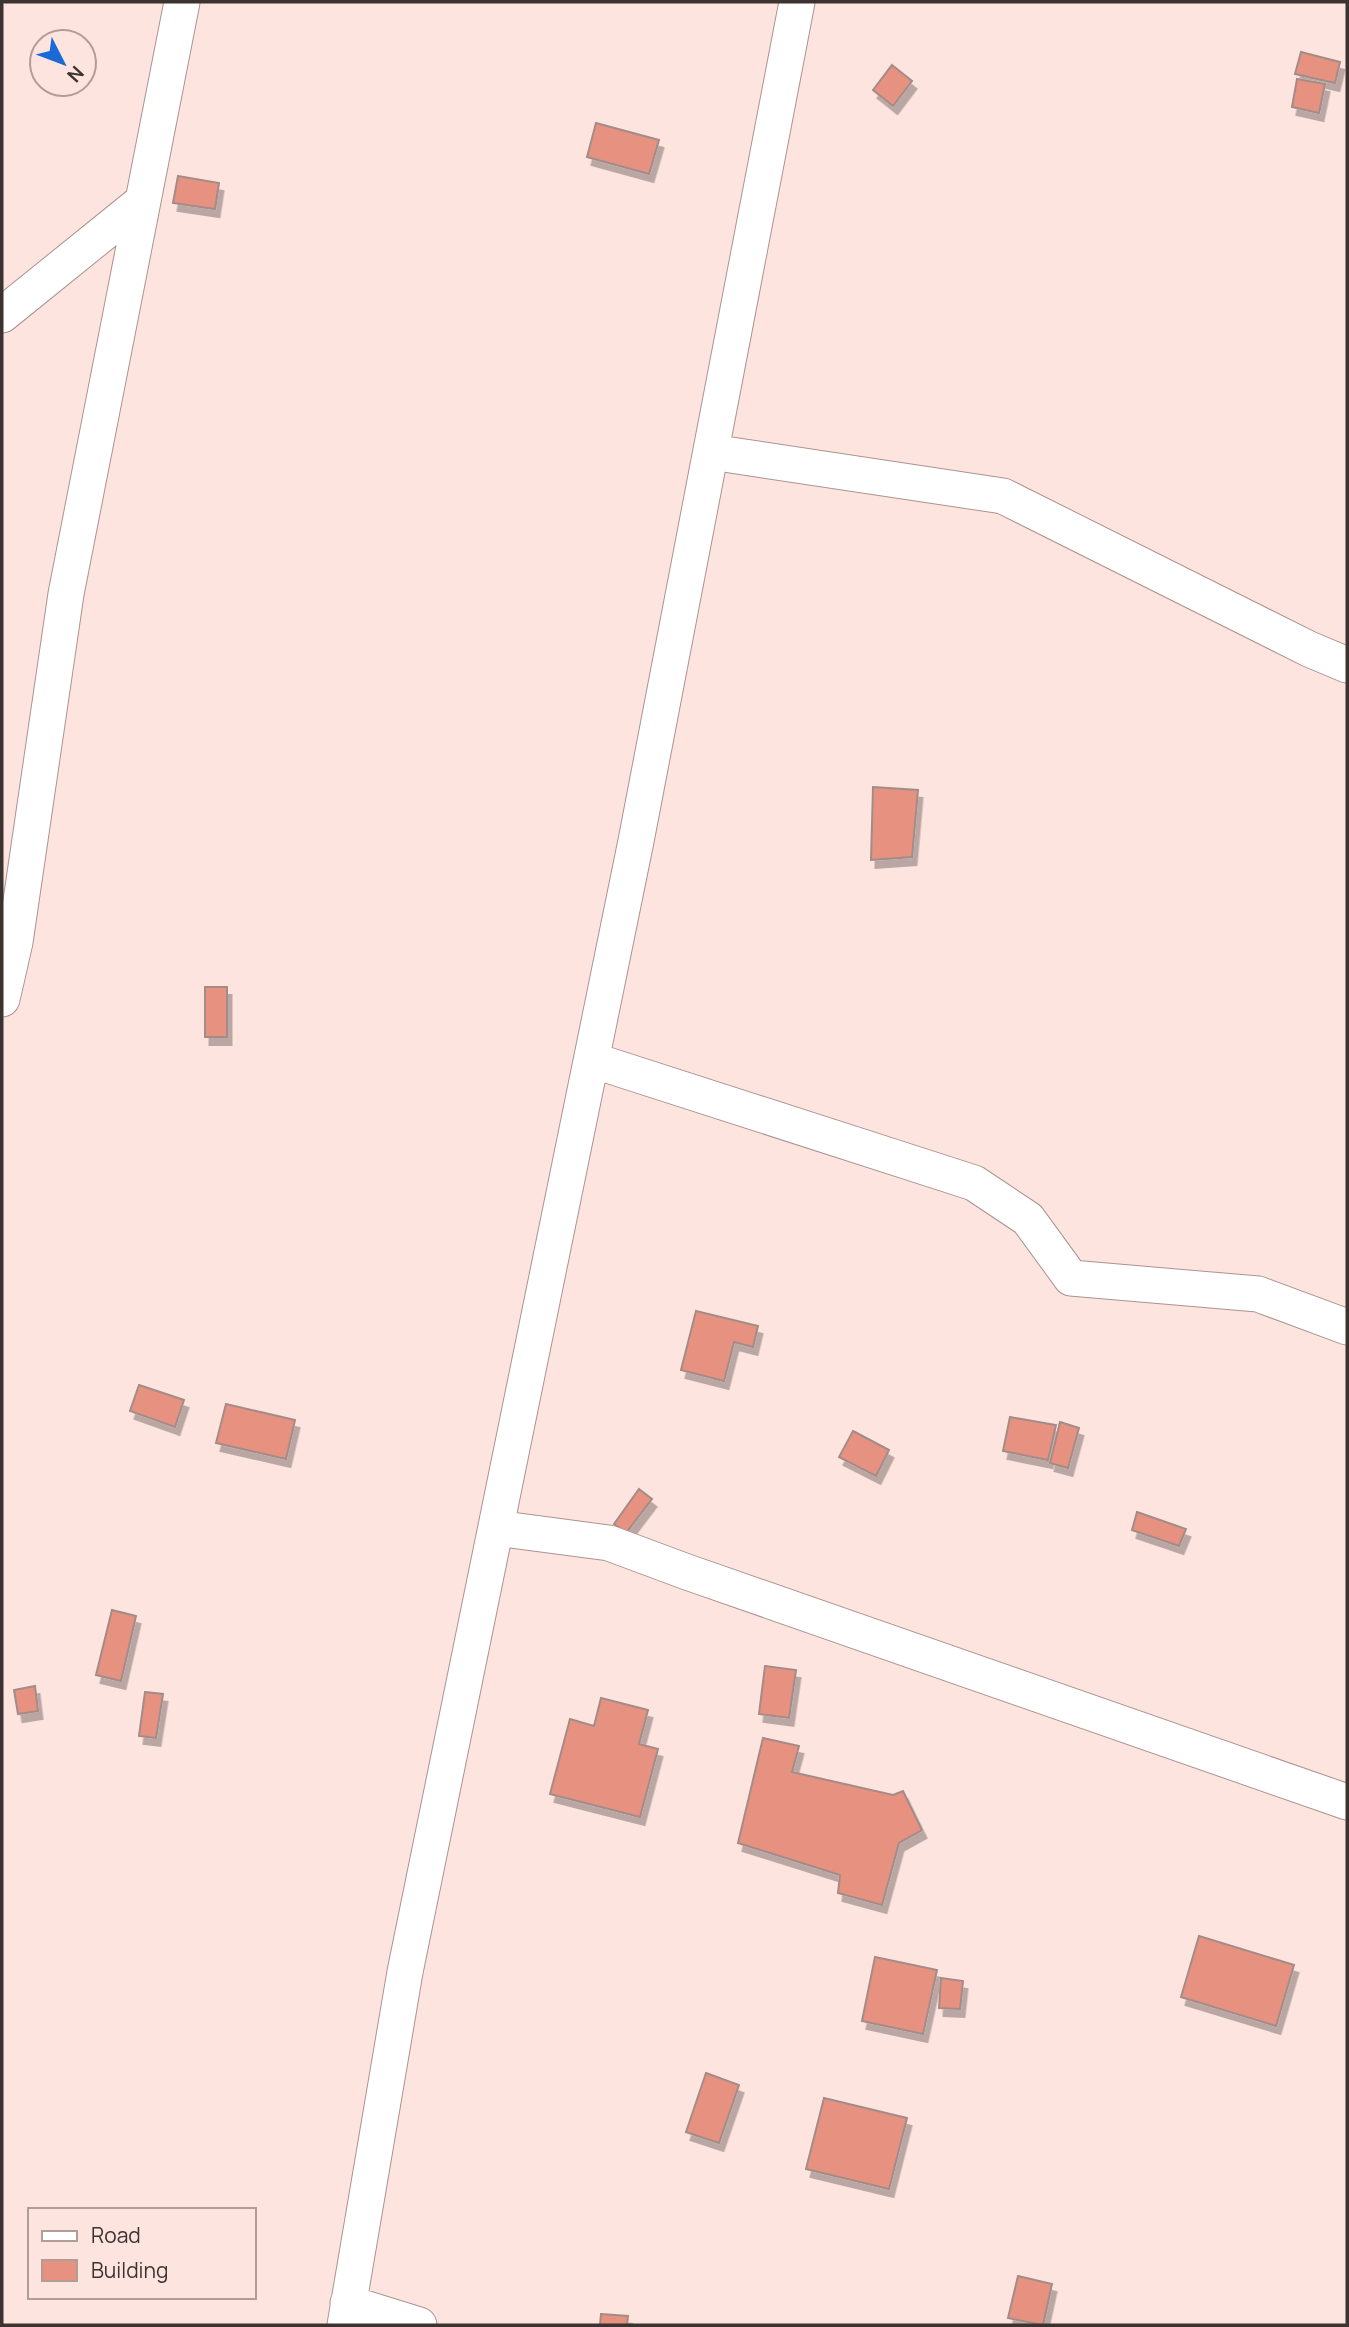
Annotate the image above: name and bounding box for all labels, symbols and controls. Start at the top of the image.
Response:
north arrow [28,28,98,98]
text: N [61,61,90,88]
legend [28,2208,256,2299]
text: Road [91,2221,141,2249]
text: Building [91,2256,168,2284]

